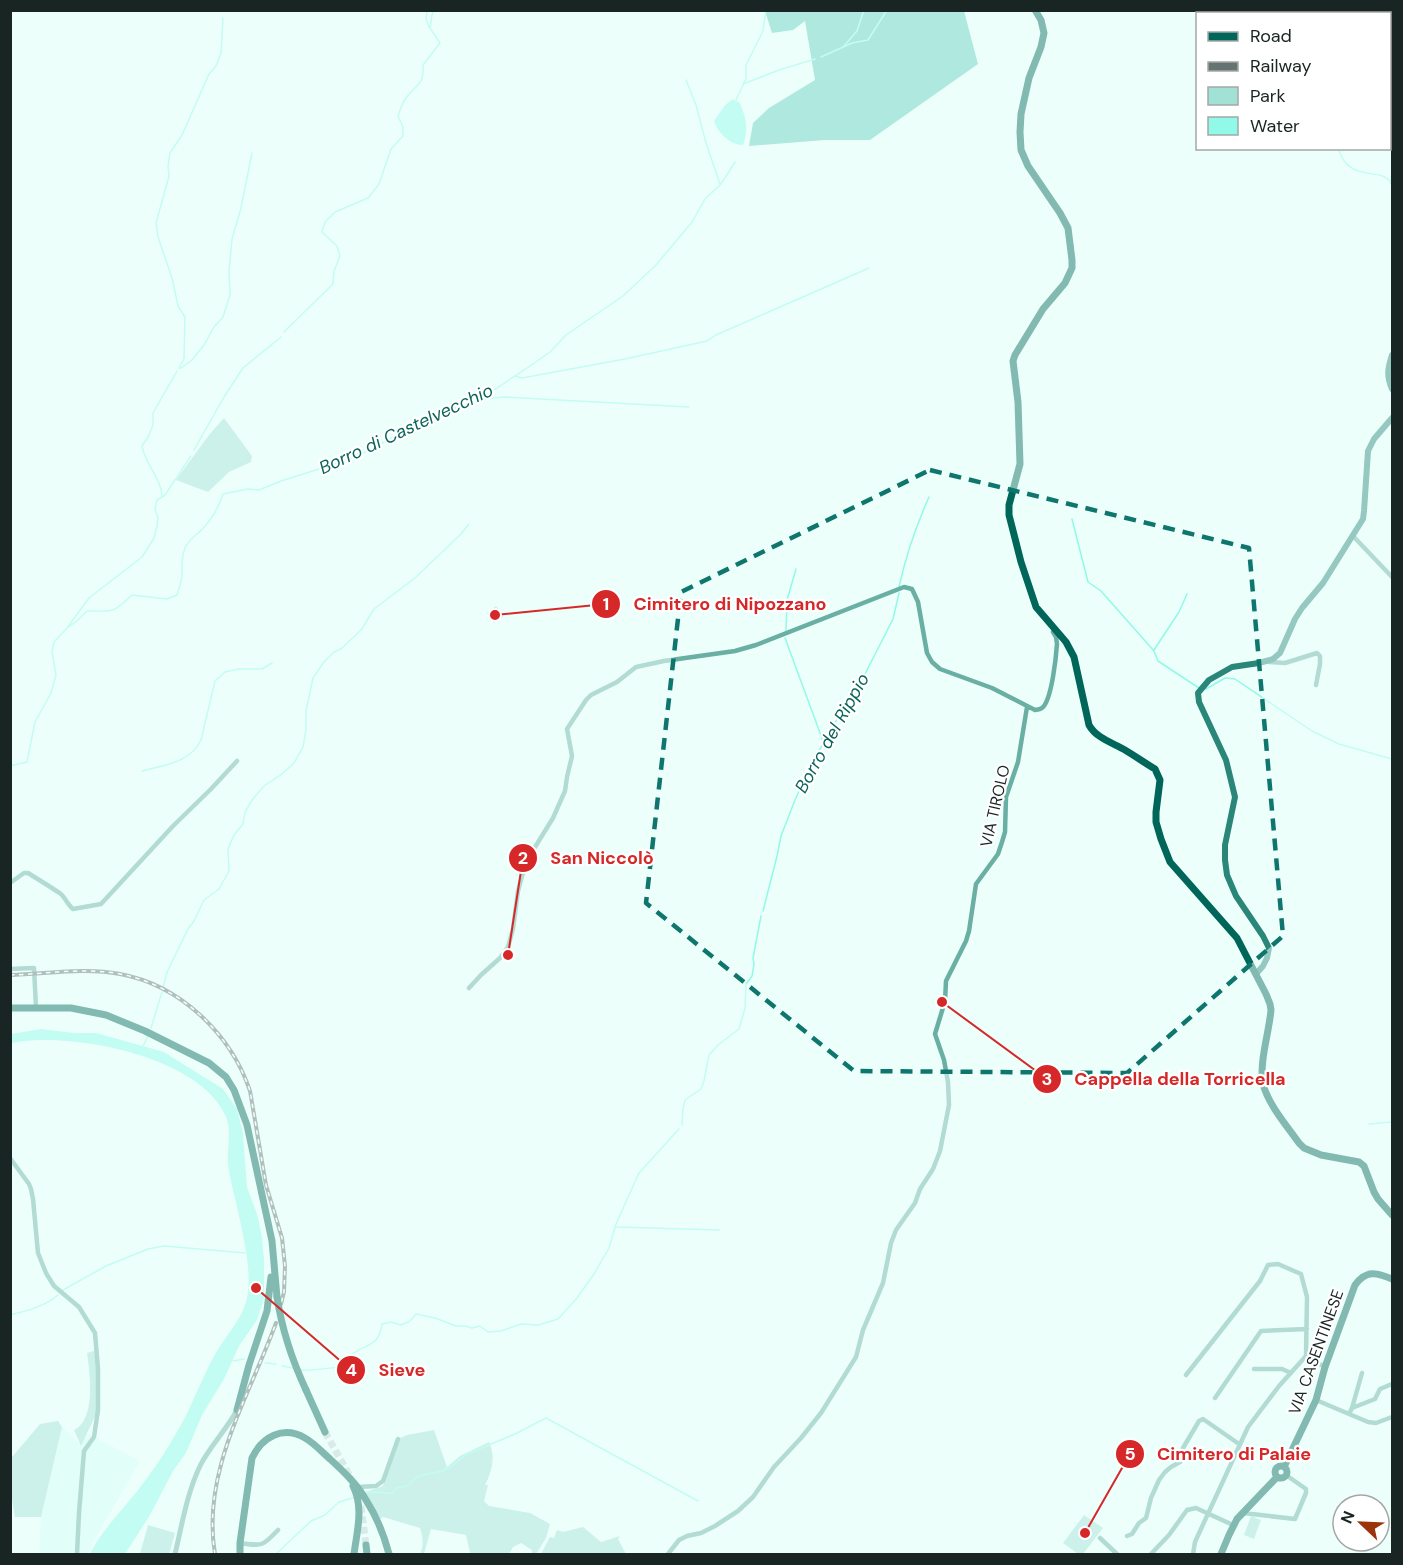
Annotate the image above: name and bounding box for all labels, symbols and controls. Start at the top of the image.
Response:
legend [1196,12,1391,150]
text: Road [1250,24,1292,48]
text: Railway [1250,54,1312,78]
text: Park [1250,84,1286,108]
text: Water [1250,114,1300,138]
water label: Borro di Castelvecchio [315,378,497,480]
callout: Cimitero di Nipozzano [591,586,838,622]
text: 1 [603,592,609,616]
text: Cimitero di Nipozzano [634,592,827,616]
water label: Borro del Rippio [789,669,875,797]
street label: VIA TIROLO [975,763,1015,849]
callout: San Niccolò [508,840,666,876]
text: 2 [518,846,528,870]
text: San Niccolò [550,846,654,870]
callout: Cappella della Torricella [1032,1061,1298,1097]
text: 3 [1042,1067,1052,1091]
text: Cappella della Torricella [1074,1067,1286,1091]
street label: VIA CASENTINESE [1284,1287,1348,1417]
callout: Sieve [336,1352,437,1388]
text: 4 [345,1358,357,1382]
text: Sieve [379,1358,426,1382]
callout: Cimitero di Palaie [1115,1436,1323,1472]
text: 5 [1124,1442,1136,1466]
text: Cimitero di Palaie [1157,1442,1311,1466]
north arrow [1331,1493,1391,1553]
text: N [1336,1508,1360,1527]

